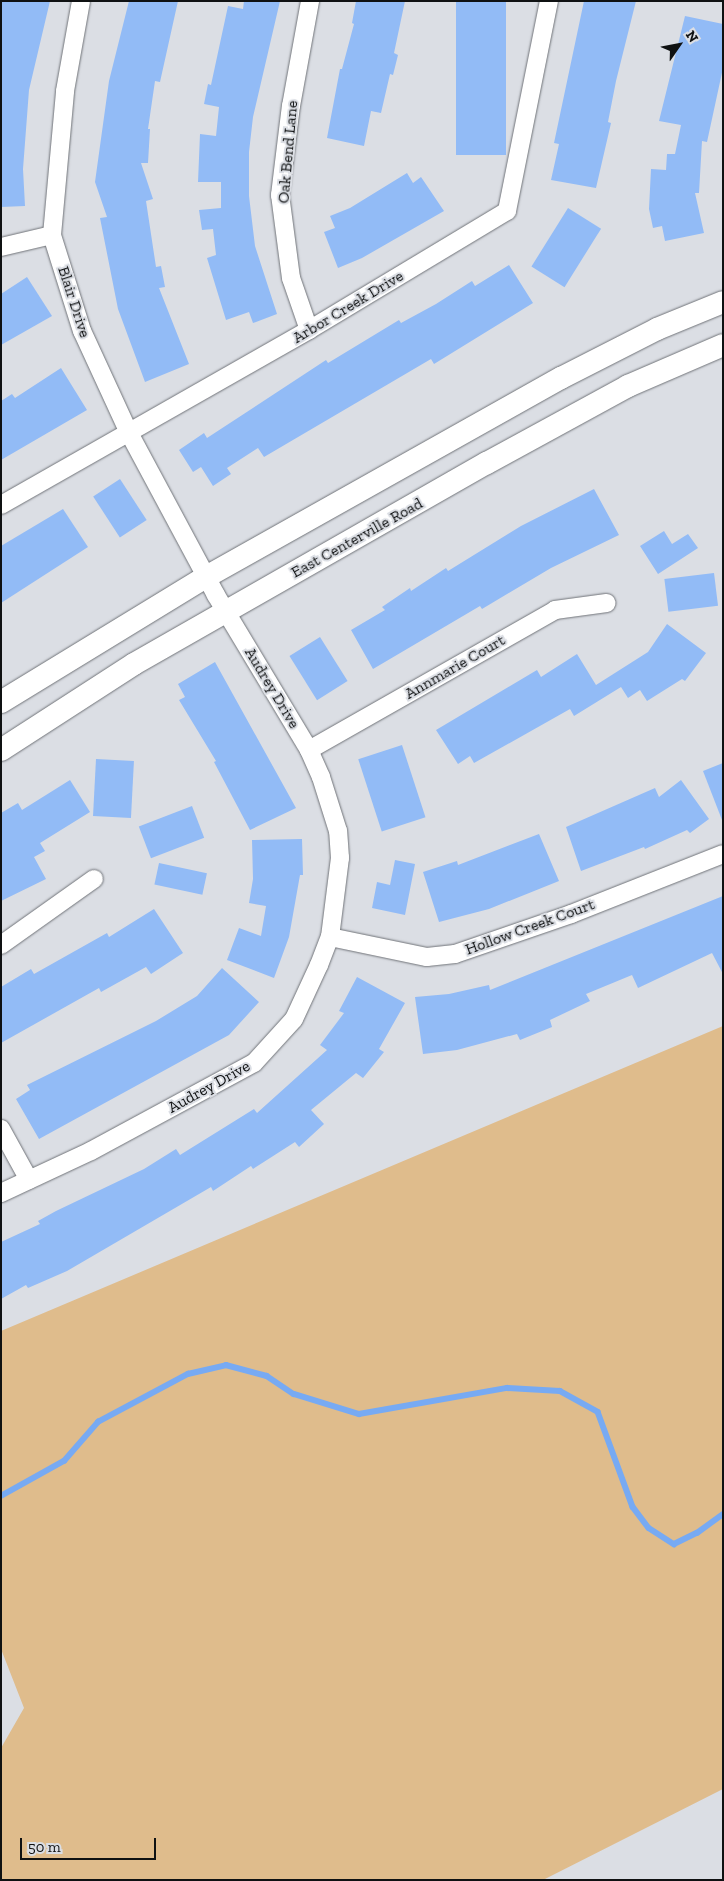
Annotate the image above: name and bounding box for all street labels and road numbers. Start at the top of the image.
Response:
street label: Oak Bend Lane [274,100,302,204]
street label: Blair Drive [53,264,95,340]
street label: Arbor Creek Drive [289,266,407,348]
street label: East Centerville Road [288,494,426,582]
street label: Annmarie Court [401,630,509,704]
street label: Audrey Drive [240,644,304,732]
street label: Hollow Creek Court [463,895,597,959]
street label: Audrey Drive [164,1056,254,1118]

